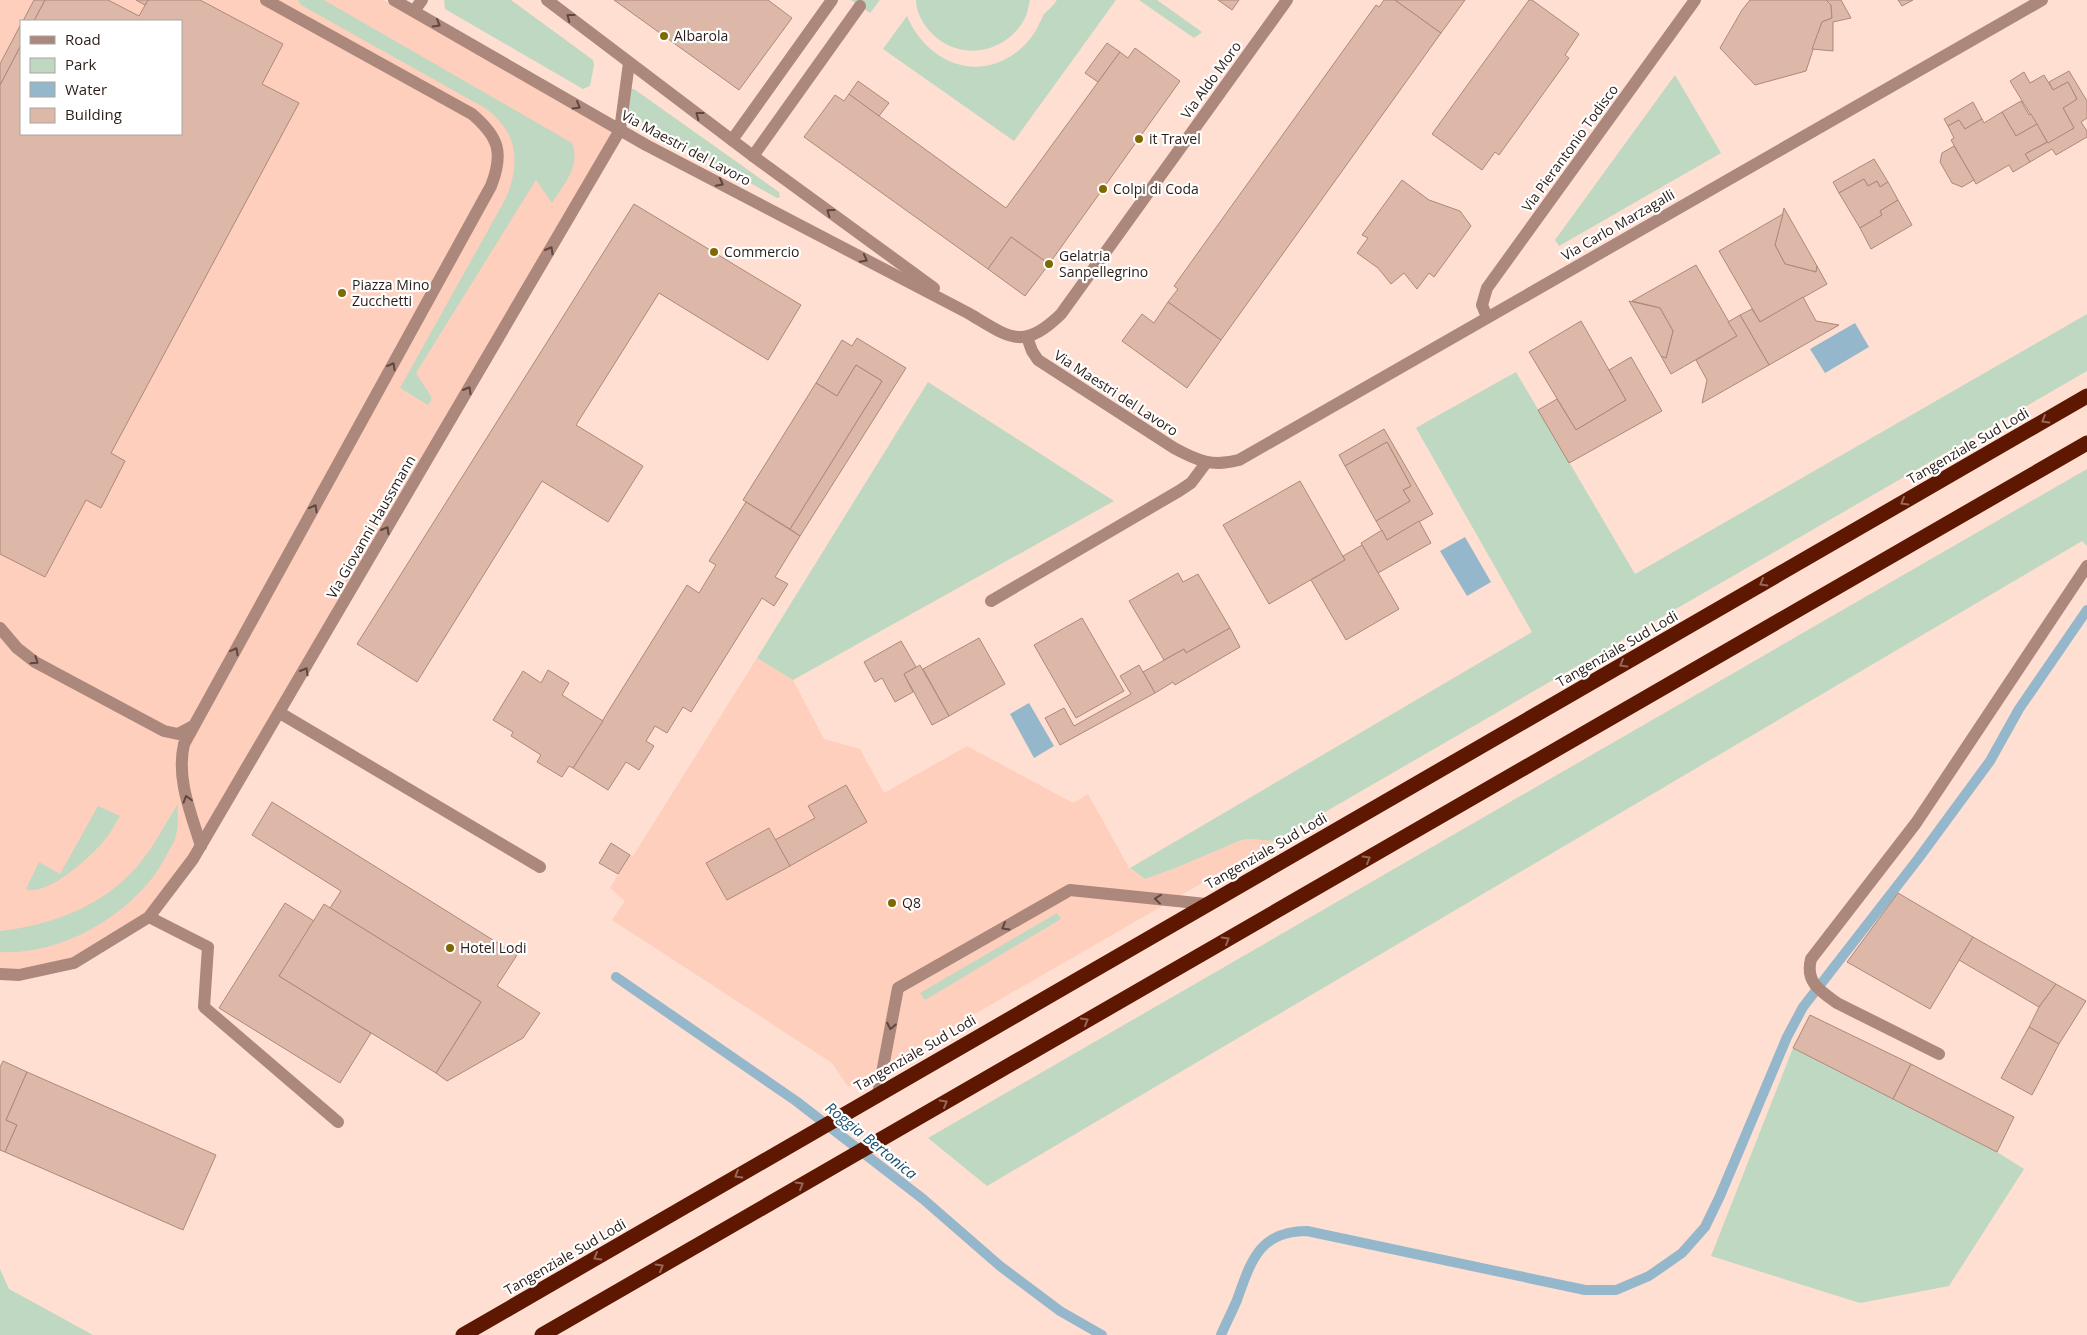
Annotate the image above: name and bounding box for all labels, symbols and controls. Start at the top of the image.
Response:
one-way arrow [567,15,576,23]
one-way arrow [431,18,440,28]
legend [20,20,182,135]
place label: Albarola [674,26,728,45]
text: Road [65,29,101,49]
marker: Albarola [658,30,670,42]
street label: Via Aldo Moro [1176,37,1245,122]
text: Park [65,54,96,74]
text: Water [65,79,107,99]
street label: Via Pierantonio Todisco [1517,80,1622,215]
one-way arrow [572,99,581,109]
text: Building [65,104,122,124]
street label: Via Maestri del Lavoro [618,105,754,190]
one-way arrow [696,113,705,121]
place label: it Travel [1149,129,1201,148]
marker: it Travel [1133,133,1145,145]
one-way arrow [715,177,724,187]
place label: Colpi di Coda [1113,179,1199,198]
marker: Colpi di Coda [1097,183,1109,195]
street label: Via Carlo Marzagalli [1558,184,1678,265]
one-way arrow [826,209,836,218]
place label: Commercio [724,242,799,261]
one-way arrow [544,246,554,255]
marker: Commercio [708,246,720,258]
place label: Gelatria Sanpellegrino [1059,246,1148,281]
one-way arrow [859,253,868,263]
marker: Gelatria Sanpellegrino [1043,258,1055,270]
place label: Piazza Mino Zucchetti [352,275,429,310]
marker: Piazza Mino Zucchetti [336,287,348,299]
street label: Via Maestri del Lavoro [1051,345,1182,440]
one-way arrow [386,362,396,371]
one-way arrow [462,386,472,395]
street label: Tangenziale Sud Lodi [1904,403,2032,488]
one-way arrow [2041,414,2050,424]
street label: Via Giovanni Haussmann [322,452,419,602]
one-way arrow [1900,495,1909,505]
one-way arrow [308,505,318,514]
one-way arrow [380,527,390,536]
one-way arrow [1760,577,1769,587]
street label: Tangenziale Sud Lodi [1553,606,1681,691]
one-way arrow [229,647,239,656]
one-way arrow [30,655,39,665]
one-way arrow [1619,658,1628,668]
one-way arrow [298,667,308,676]
one-way arrow [183,795,193,803]
street label: Tangenziale Sud Lodi [1202,808,1330,893]
one-way arrow [1361,855,1370,865]
place label: Q8 [902,893,921,912]
one-way arrow [1153,894,1161,905]
marker: Q8 [886,897,898,909]
one-way arrow [1002,920,1011,930]
one-way arrow [1220,936,1229,946]
place label: Hotel Lodi [460,938,527,957]
marker: Hotel Lodi [444,942,456,954]
street label: Tangenziale Sud Lodi [851,1010,979,1095]
one-way arrow [1080,1018,1089,1028]
one-way arrow [886,1022,897,1031]
water label: Roggia Bertonica [822,1097,922,1184]
one-way arrow [939,1099,948,1109]
one-way arrow [734,1169,743,1179]
one-way arrow [795,1182,804,1192]
street label: Tangenziale Sud Lodi [501,1214,629,1299]
one-way arrow [594,1250,603,1260]
one-way arrow [654,1263,663,1273]

